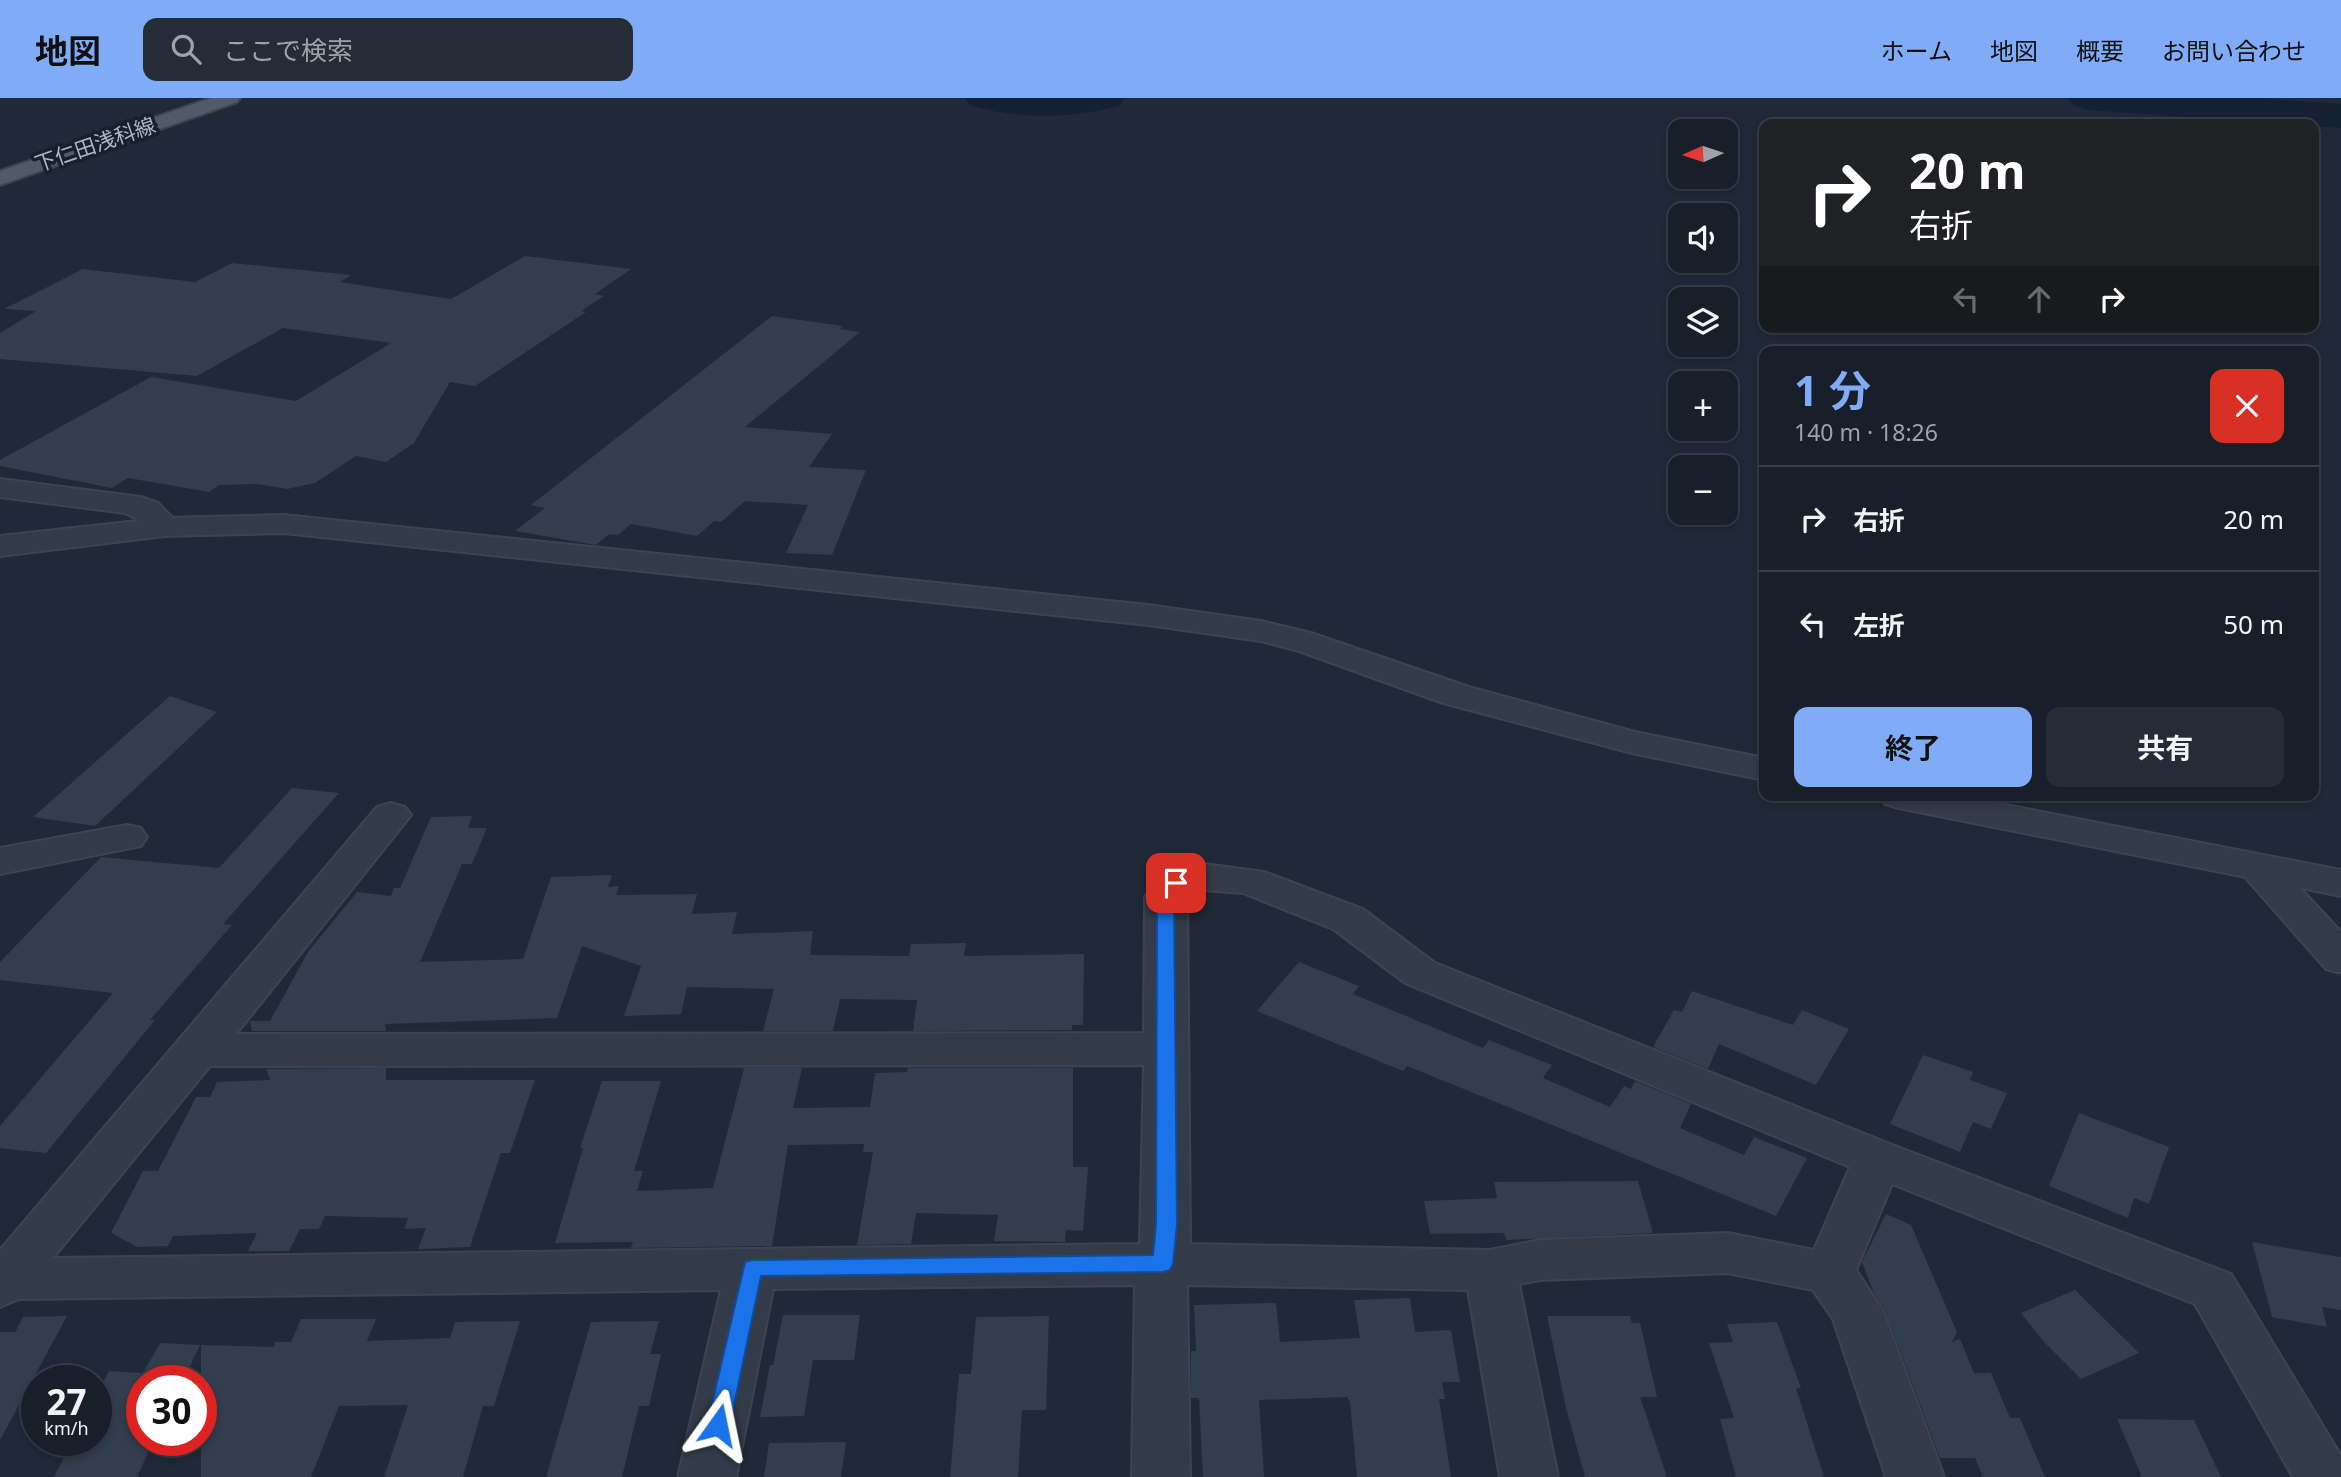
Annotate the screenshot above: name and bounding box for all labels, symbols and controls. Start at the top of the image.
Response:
search box [143,18,633,81]
text: 地図 [35,28,101,73]
icon: search [167,30,205,68]
text: ここで検索 [223,32,353,68]
text: ホーム [1881,34,1952,67]
text: 地図 [1990,34,2038,67]
text: 概要 [2076,34,2124,67]
text: お問い合わせ [2162,34,2306,67]
street label: 下仁田浅科線 [31,110,159,178]
north arrow [1668,119,1738,189]
map controls [1668,119,1738,525]
text: 20 m [1909,137,2026,203]
icon: right [1794,147,1885,238]
button: sound [1668,203,1738,273]
text: 右折 [1909,203,1973,246]
icon: left [1947,280,1985,318]
icon: ahead [2020,280,2058,318]
icon: right [2093,280,2131,318]
button: layers [1668,287,1738,357]
text: 1 分 [1794,361,1871,418]
button: close [2210,369,2284,443]
button: + [1668,371,1738,441]
text: 140 m · 18:26 [1794,416,1938,448]
button: − [1668,455,1738,525]
icon: right [1794,500,1832,538]
text: 20 m [2223,501,2284,537]
text: 右折 [1853,502,1905,538]
icon: left [1794,605,1832,643]
text: 50 m [2223,606,2284,642]
text: 左折 [1853,607,1905,643]
button: 終了 [1794,707,2032,787]
button: 共有 [2046,707,2284,787]
pin [1146,853,1206,913]
icon: arrive [1157,864,1195,902]
speed limit sign: 30 [126,1365,217,1456]
text: 27 [46,1378,87,1425]
position arrow [681,1388,755,1462]
text: km/h [44,1416,89,1440]

